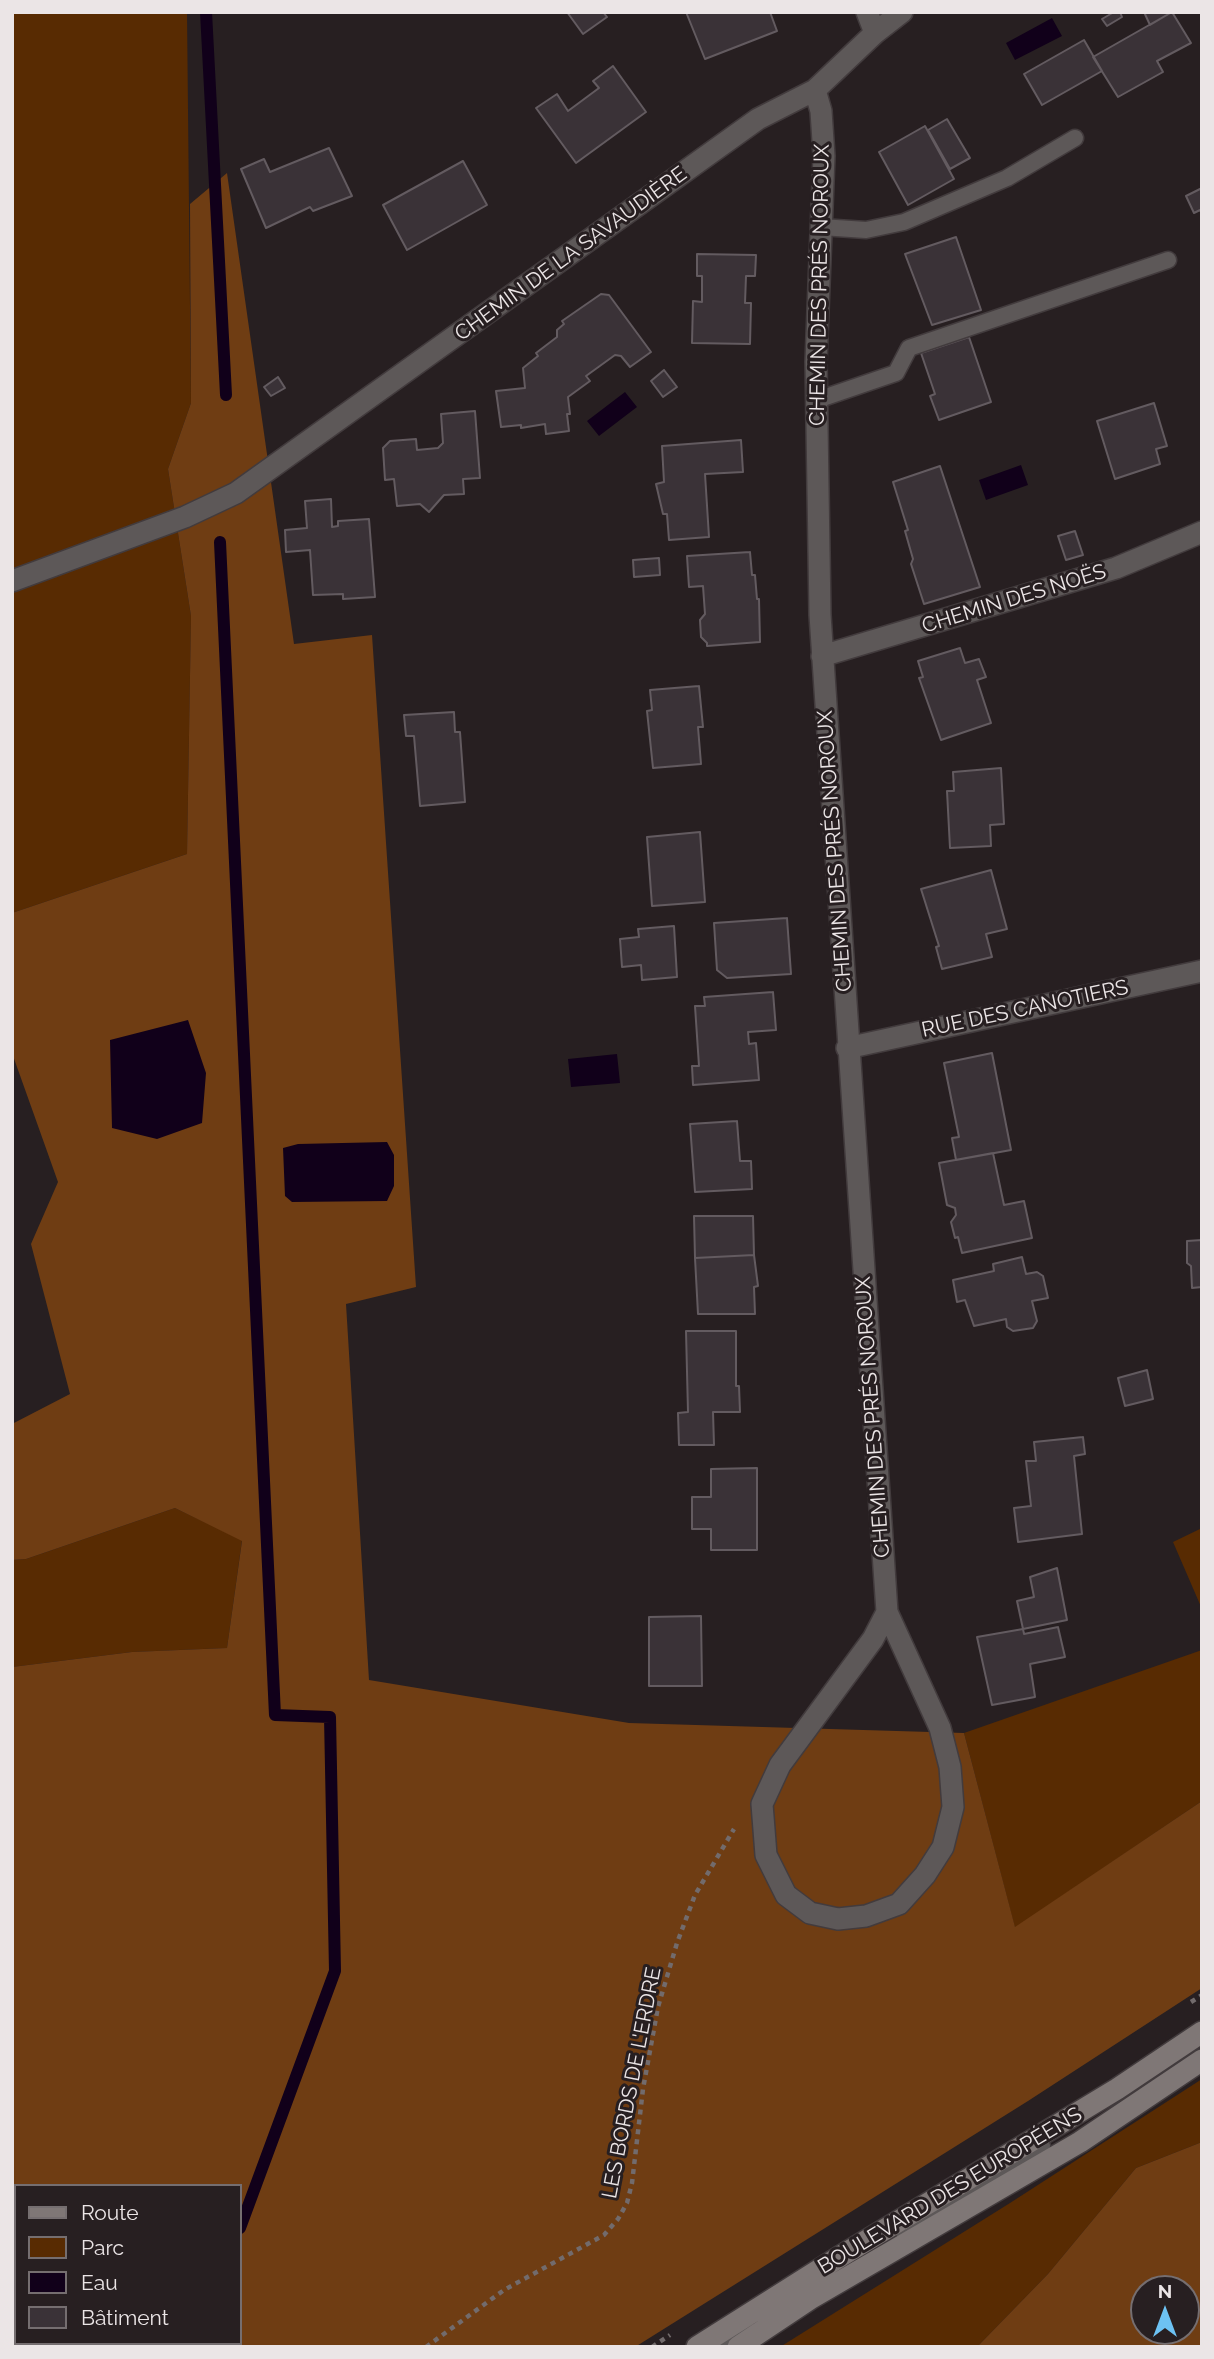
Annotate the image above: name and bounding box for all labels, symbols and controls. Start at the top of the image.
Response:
street label: CHEMIN DES PRÉS NOROUX [805,144,835,426]
street label: CHEMIN DE LA SAVAUDIÈRE [450,161,692,347]
street label: CHEMIN DES NOËS [919,559,1109,639]
street label: CHEMIN DES PRÉS NOROUX [813,710,857,992]
street label: RUE DES CANOTIERS [919,975,1131,1043]
street label: CHEMIN DES PRÉS NOROUX [851,1276,895,1558]
street label: LES BORDS DE L'ERDRE [597,1965,667,2201]
street label: BOULEVARD DES EUROPÉENS [813,2102,1087,2280]
legend [14,2184,242,2345]
text: Route [81,2200,139,2225]
text: Parc [81,2235,124,2260]
text: Eau [81,2270,118,2295]
north arrow [1130,2275,1200,2345]
text: N [1158,2280,1172,2302]
text: Bâtiment [81,2305,169,2330]

